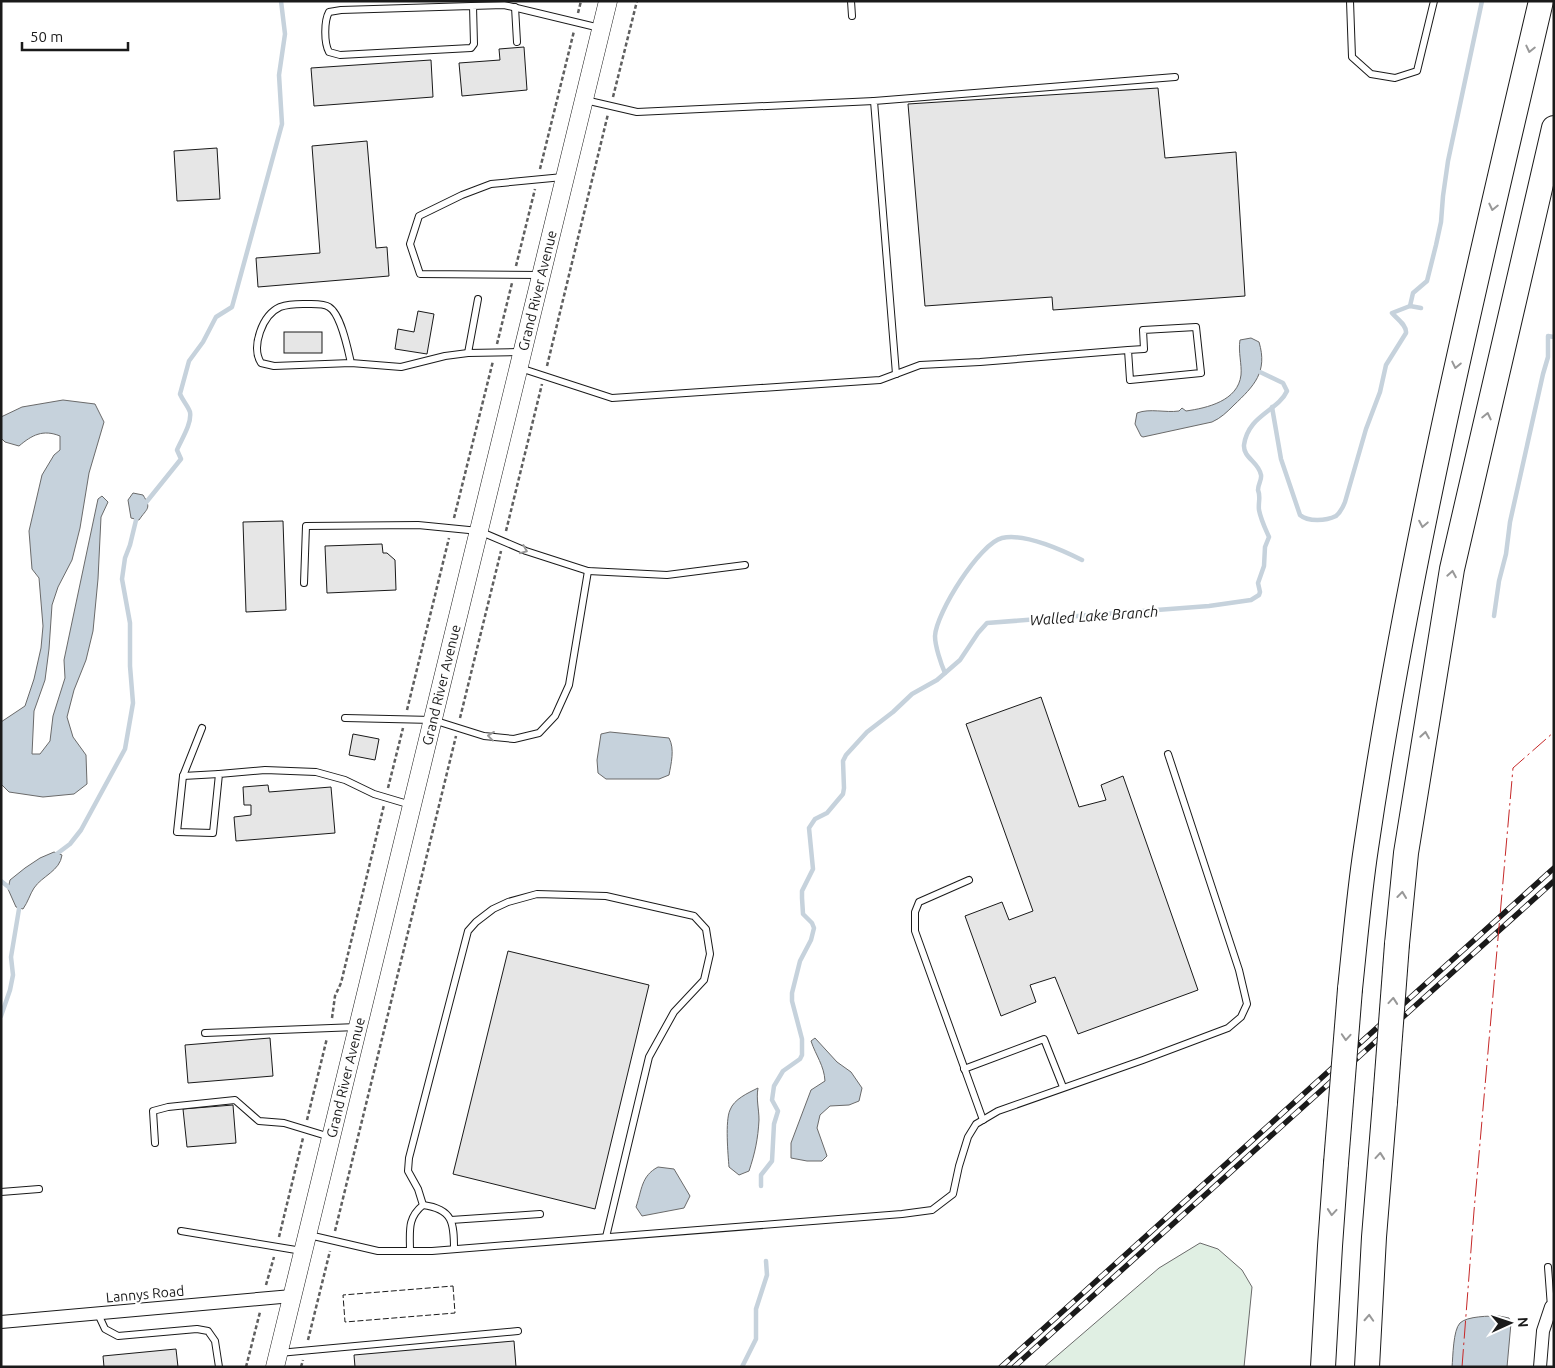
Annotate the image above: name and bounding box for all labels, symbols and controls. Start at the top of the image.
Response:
scale bar [22,20,129,52]
text: 50 m [30,28,63,45]
one-way arrow [1525,44,1536,53]
one-way arrow [1488,202,1499,211]
street label: Grand River Avenue [515,229,560,352]
one-way arrow [1452,361,1462,370]
one-way arrow [1481,411,1492,420]
one-way arrow [1418,520,1428,529]
one-way arrow [519,544,528,554]
one-way arrow [1446,570,1456,579]
water label: Walled Lake Branch [1029,603,1159,628]
street label: Grand River Avenue [419,623,464,747]
one-way arrow [1420,730,1430,739]
one-way arrow [487,731,495,742]
one-way arrow [1396,891,1407,899]
one-way arrow [1387,997,1398,1005]
street label: Grand River Avenue [323,1016,368,1139]
one-way arrow [1341,1033,1352,1041]
one-way arrow [1374,1152,1385,1160]
one-way arrow [1327,1208,1338,1216]
street label: Lannys Road [105,1283,185,1305]
north arrow [1485,1298,1535,1348]
one-way arrow [1364,1314,1375,1322]
text: N [1515,1317,1531,1328]

